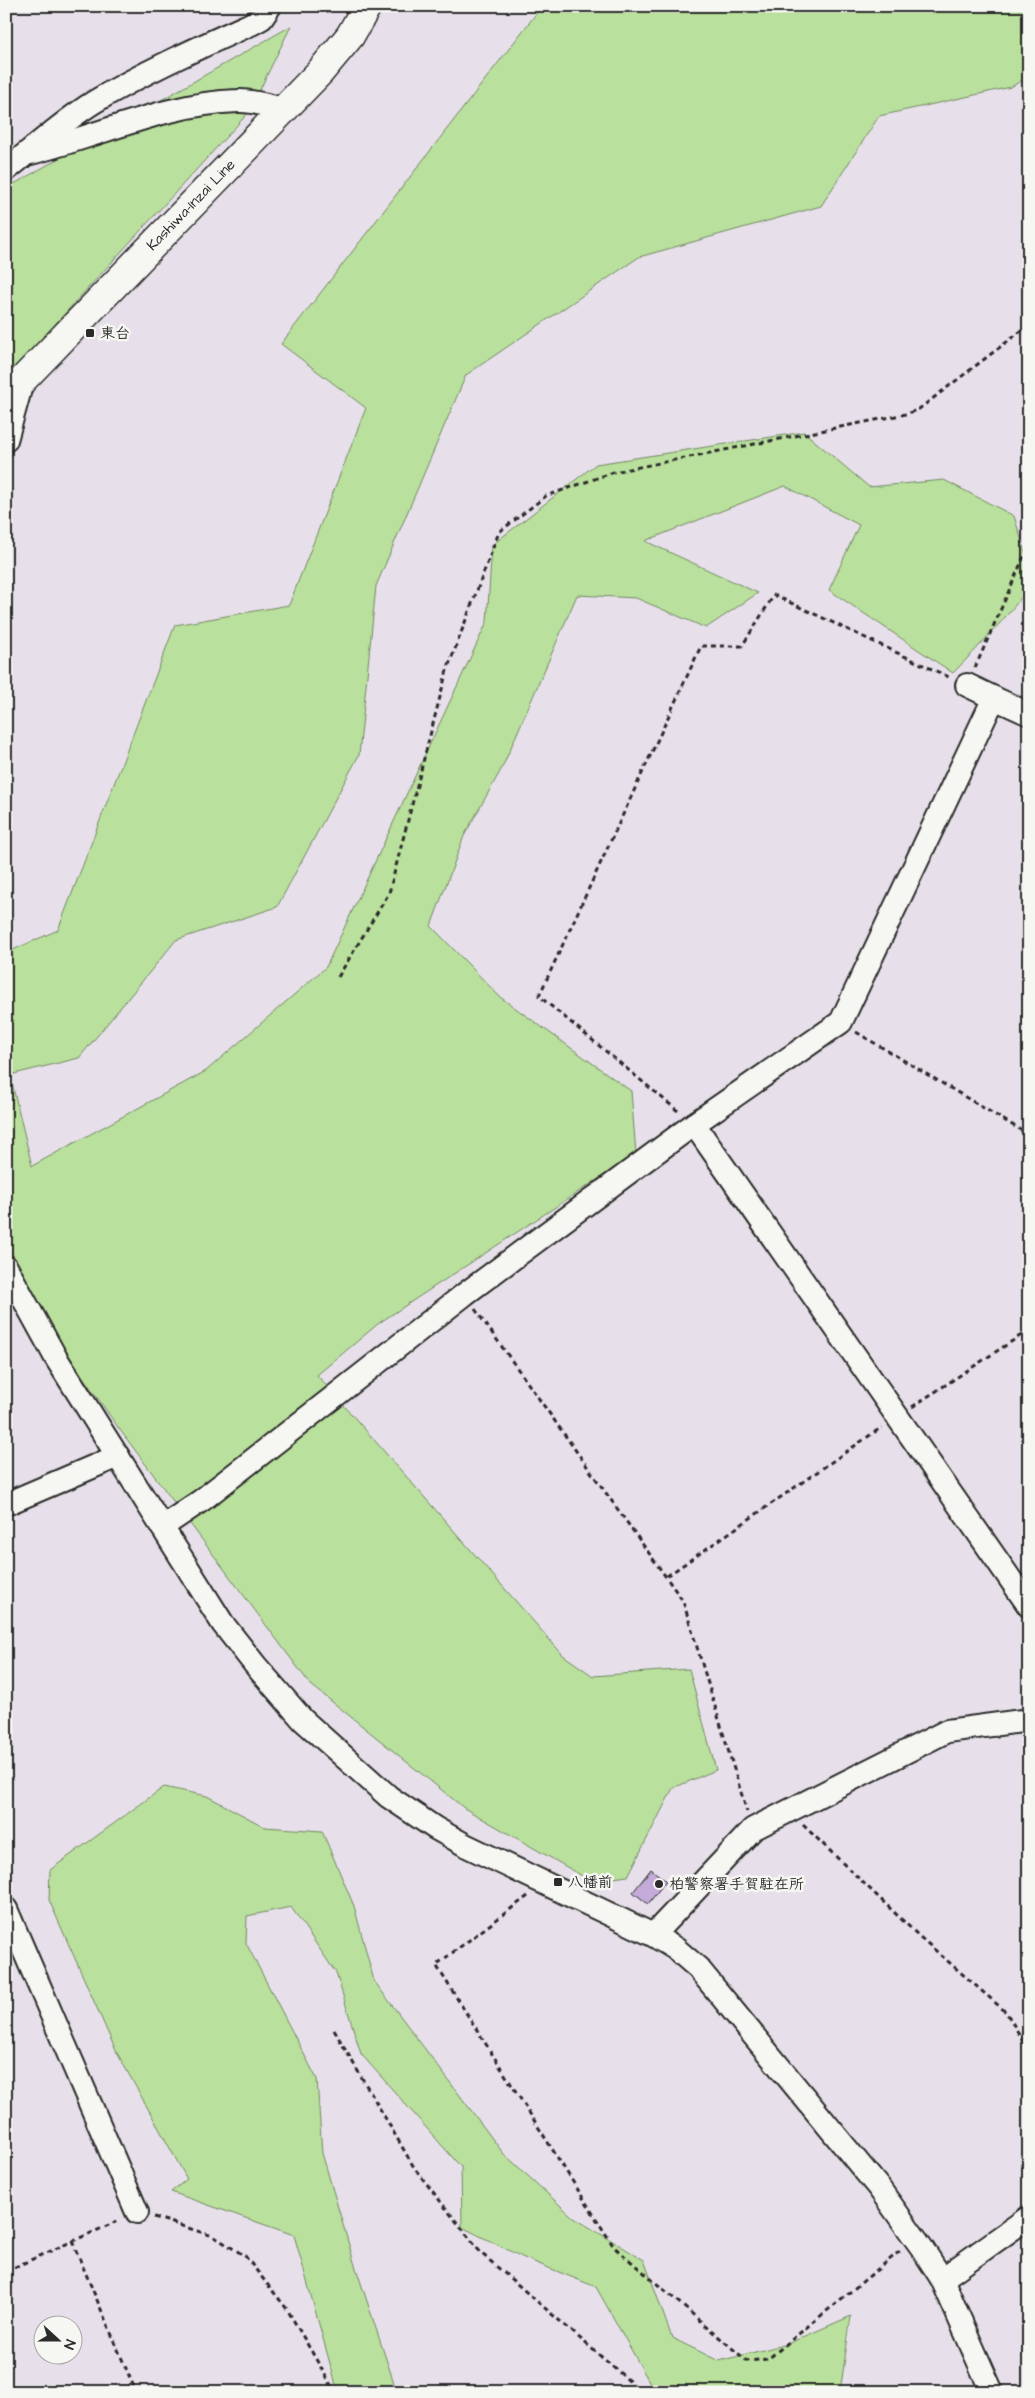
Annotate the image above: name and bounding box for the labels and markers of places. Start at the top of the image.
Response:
place label: 東台 [100,323,130,344]
marker: 東台 [84,327,96,339]
place label: 八幡前 [568,1872,613,1893]
place label: 柏警察署手賀駐在所 [669,1874,804,1895]
marker: 八幡前 [552,1876,564,1888]
marker: 柏警察署手賀駐在所 [653,1878,665,1890]

